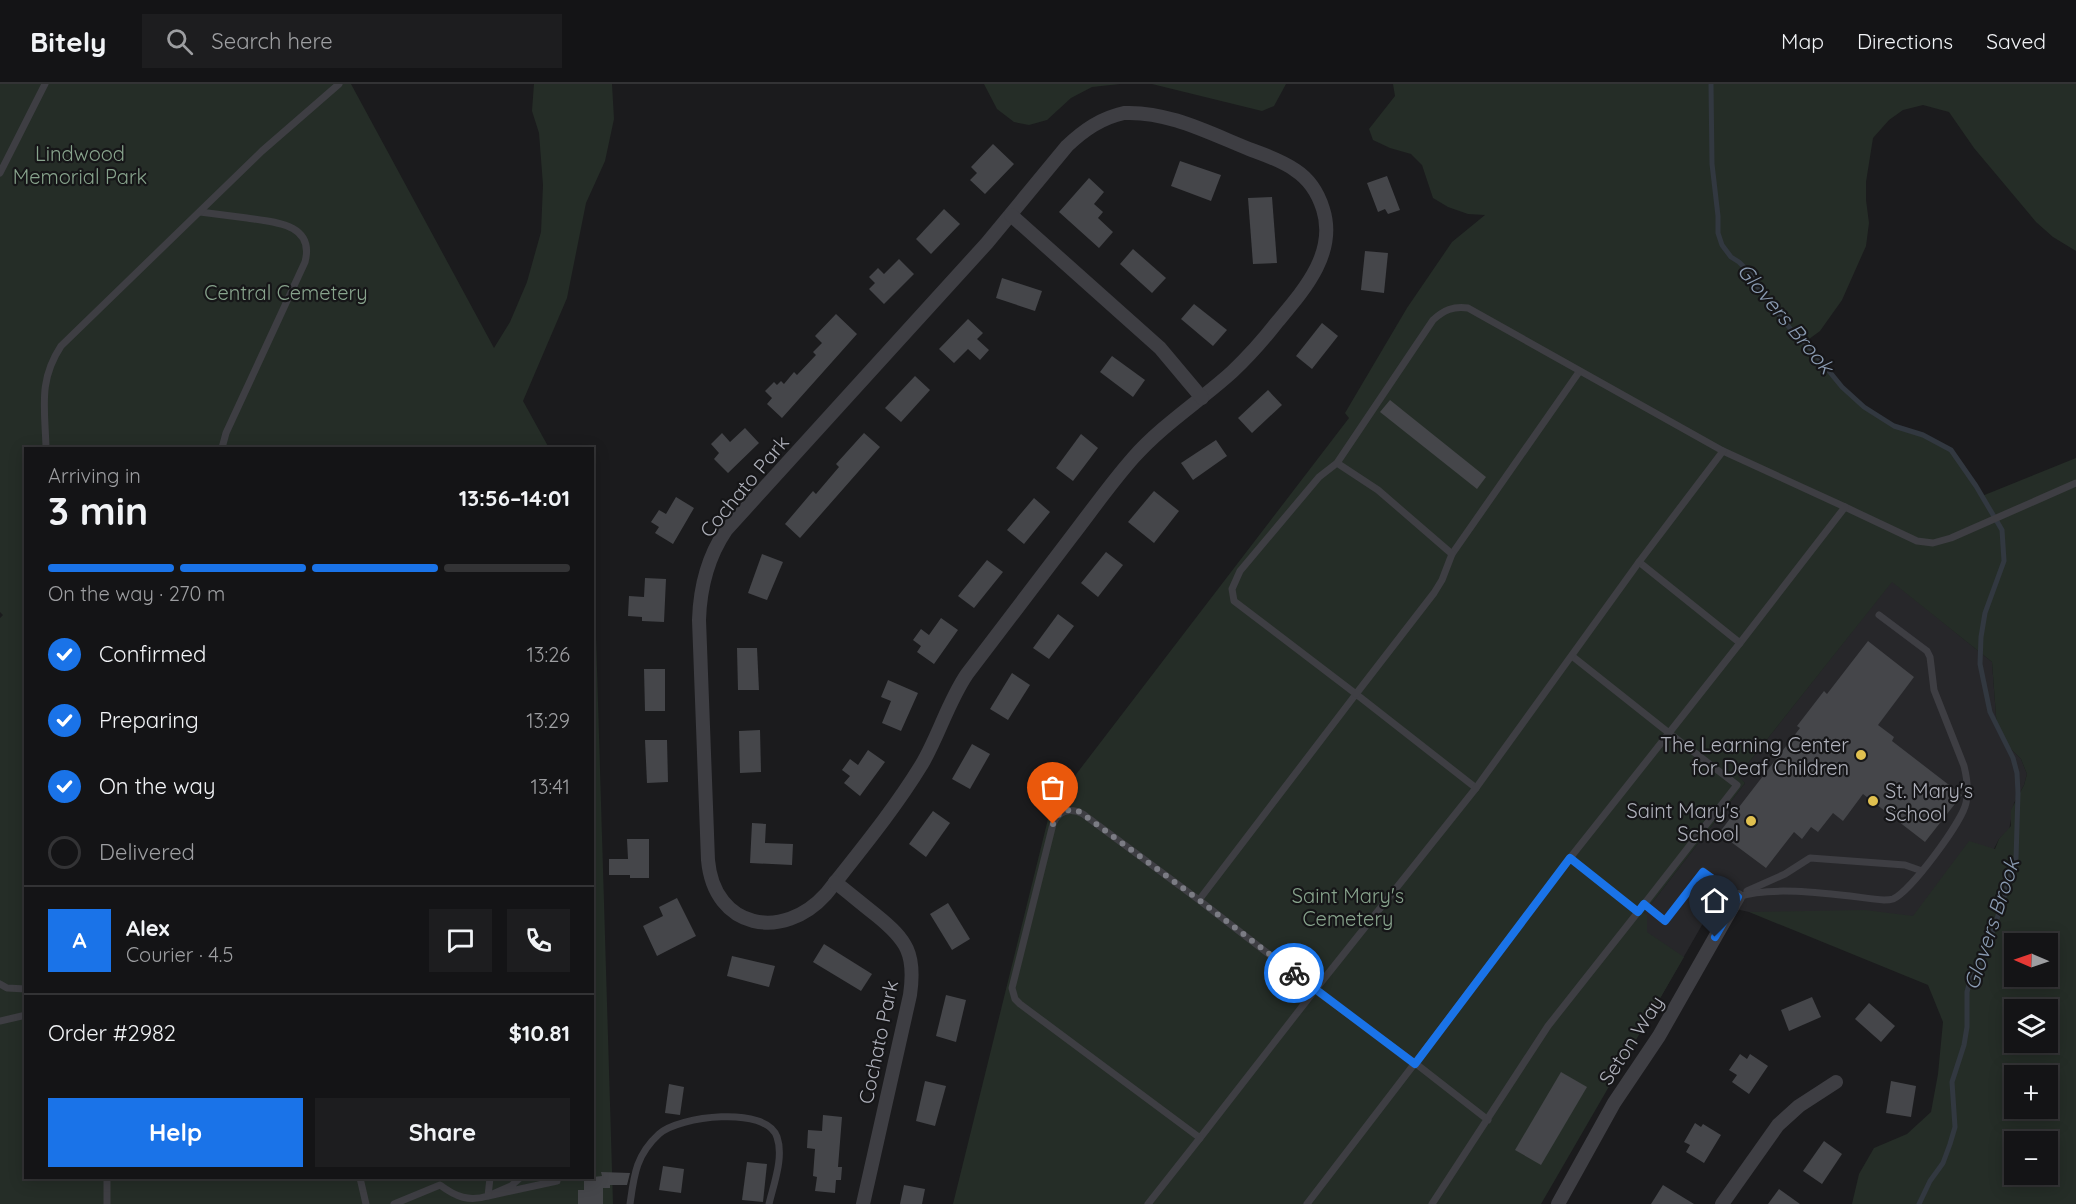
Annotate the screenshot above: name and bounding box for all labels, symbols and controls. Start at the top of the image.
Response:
search box [142,14,562,68]
text: Bitely [30,24,106,59]
icon: search [163,25,196,58]
text: Search here [211,27,333,55]
text: Map [1781,28,1824,54]
text: Directions [1857,28,1953,54]
text: Saved [1986,28,2046,54]
park label: Lindwood Memorial Park [13,141,147,189]
water label: Glovers Brook [1732,257,1841,380]
park label: Central Cemetery [204,280,368,305]
street label: Cochato Park [694,430,794,542]
text: Arriving in [48,463,141,488]
text: 13:56–14:01 [459,484,570,512]
text: 3 min [48,486,148,535]
text: On the way · 270 m [48,581,225,606]
icon: check [48,638,81,671]
text: Confirmed [99,640,206,668]
text: 13:26 [527,642,570,667]
icon: check [48,704,81,737]
text: Preparing [99,706,199,734]
text: 13:29 [526,708,570,733]
place label: The Learning Center for Deaf Children [1660,732,1849,780]
marker: The Learning Center for Deaf Children [1854,748,1868,762]
pin [1027,762,1078,824]
icon: check [48,770,81,803]
icon: bag [1036,771,1069,804]
text: On the way [99,772,215,800]
text: 13:41 [531,774,570,799]
place label: St. Mary's School [1885,778,1973,826]
marker: St. Mary's School [1866,794,1880,808]
place label: Saint Mary's School [1627,798,1739,846]
marker: Saint Mary's School [1744,814,1758,828]
text: Delivered [99,838,195,866]
water label: Glovers Brook [1958,854,2025,993]
pin [1689,875,1740,937]
park label: Saint Mary's Cemetery [1292,883,1404,931]
icon: home [1698,884,1731,917]
button: chat [429,909,492,972]
button: phone [507,909,570,972]
text: Alex [126,914,169,942]
text: A [72,926,87,954]
north arrow [2004,933,2058,987]
map controls [2004,933,2058,1185]
text: Courier · 4.5 [126,942,233,967]
courier [1264,943,1324,1003]
icon: bike [1278,957,1311,990]
street label: Cochato Park [853,978,903,1106]
street label: Seton Way [1593,991,1669,1089]
button: layers [2004,999,2058,1053]
text: Order #2982 [48,1019,176,1047]
text: $10.81 [509,1019,570,1047]
button: + [2004,1065,2058,1119]
button: Help [48,1098,303,1167]
button: Share [315,1098,570,1167]
button: − [2004,1131,2058,1185]

